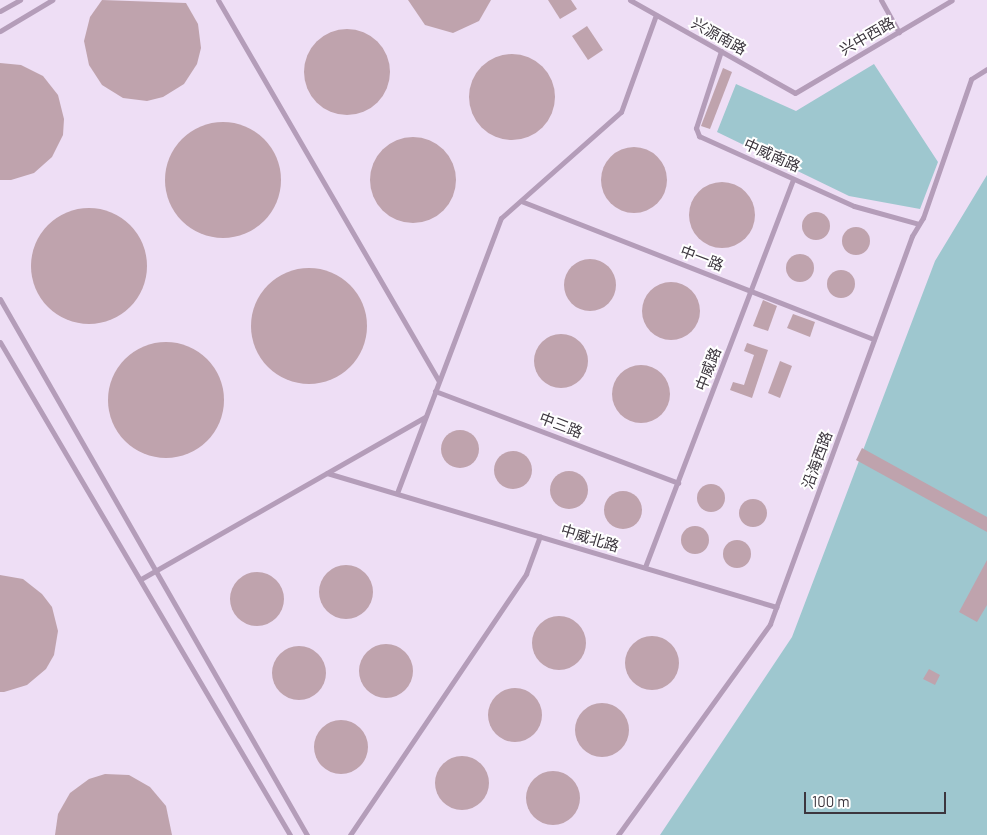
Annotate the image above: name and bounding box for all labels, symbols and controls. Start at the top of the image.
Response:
street label: 兴中西路 [837,13,897,59]
street label: 兴源南路 [688,14,750,58]
street label: 中威南路 [741,135,803,175]
street label: 中一路 [678,242,726,274]
street label: 中威路 [692,345,724,393]
street label: 中三路 [537,409,585,441]
street label: 沿海西路 [798,429,836,491]
street label: 中威北路 [559,521,621,555]
scale bar [807,782,950,814]
text: 100 m [812,792,850,810]

